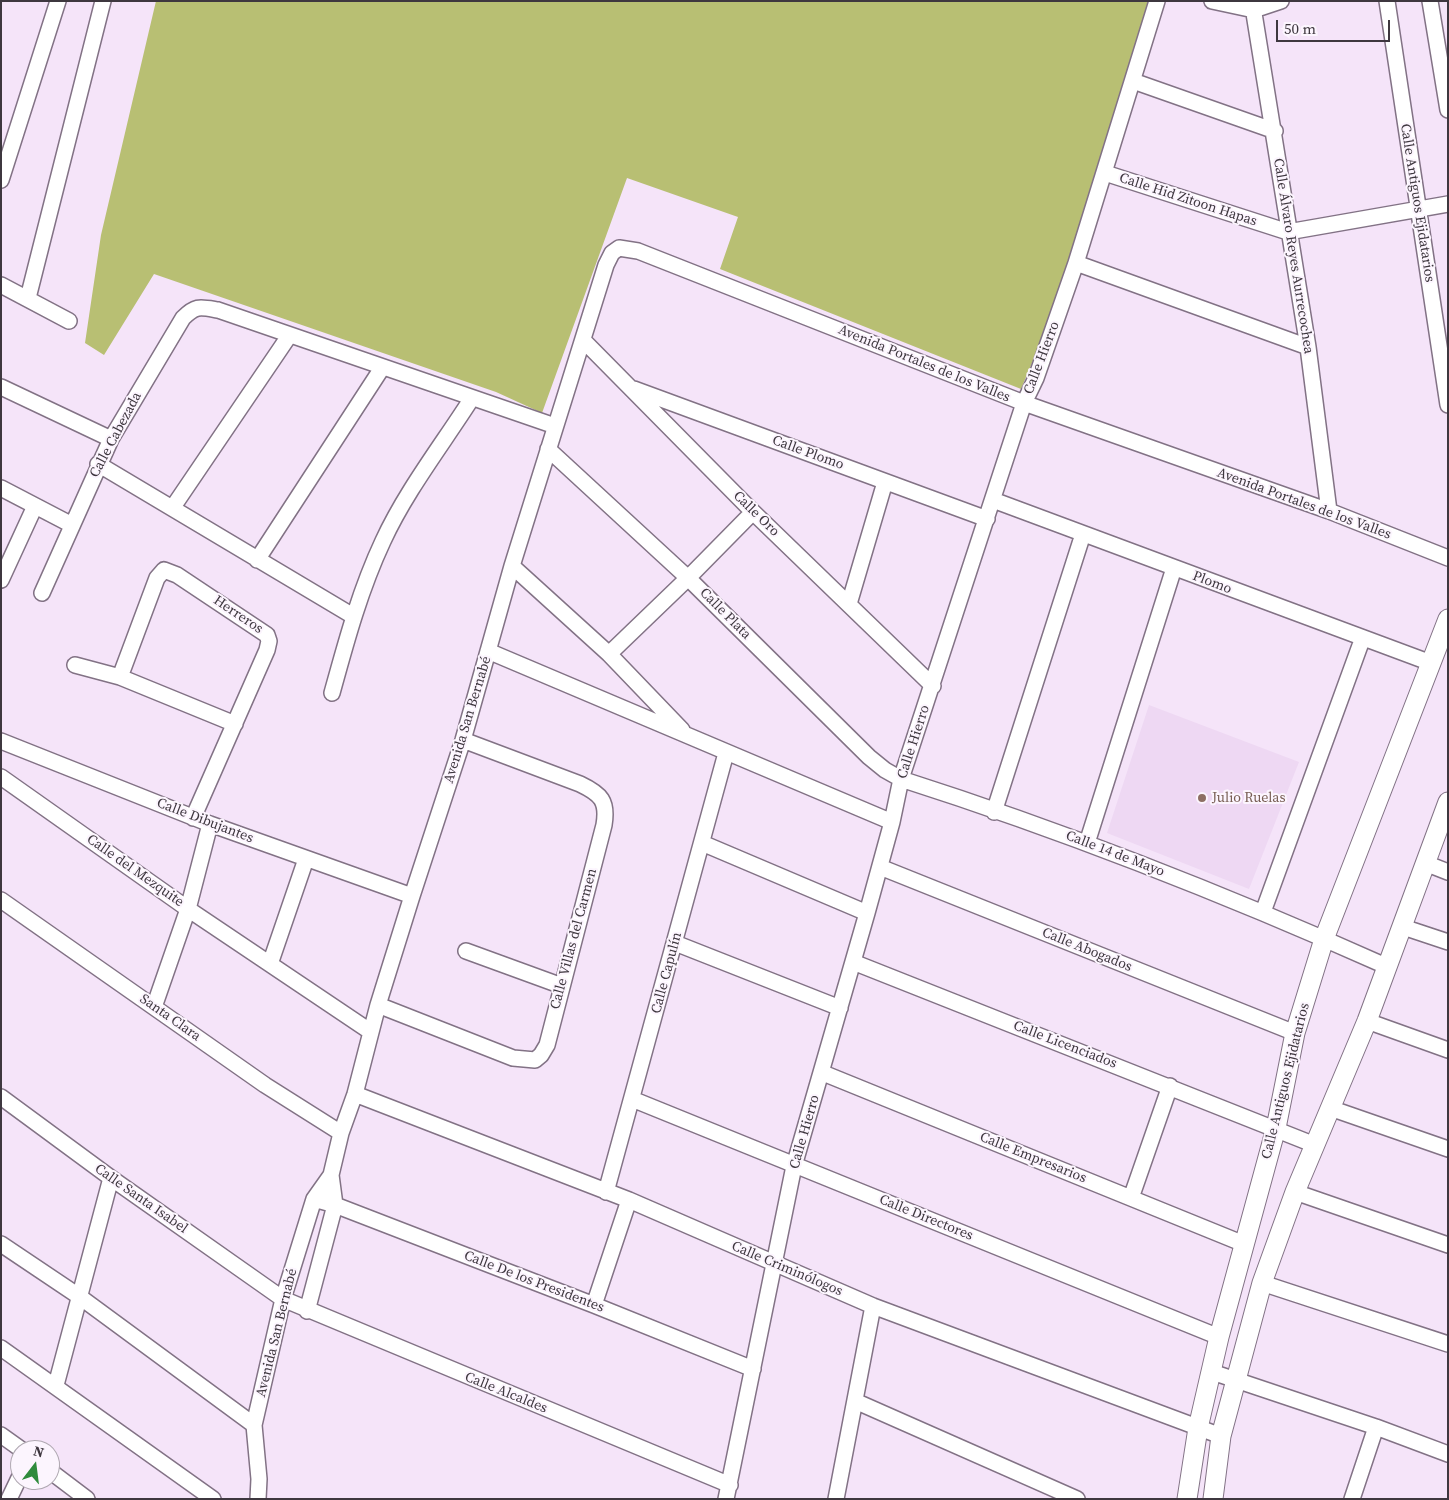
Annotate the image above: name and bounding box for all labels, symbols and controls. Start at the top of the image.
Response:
scale bar [1279,10,1393,42]
text: 50 m [1284,18,1316,39]
street label: Calle Antiguos Ejidatarios [1396,123,1438,283]
street label: Calle Álvaro Reyes Aurrecochea [1269,157,1317,355]
street label: Calle Hid Zitoon Hapas [1117,170,1259,230]
street label: Calle Hierro [1020,319,1064,397]
street label: Avenida Portales de los Valles [836,322,1012,406]
street label: Calle Cabezada [86,389,146,481]
street label: Calle Plomo [770,432,846,474]
street label: Avenida Portales de los Valles [1215,465,1393,543]
street label: Calle Oro [729,488,783,540]
street label: Plomo [1190,568,1234,598]
street label: Calle Plata [696,585,754,643]
street label: Herreros [210,592,266,638]
street label: Avenida San Bernabé [441,654,495,786]
street label: Calle Hierro [894,703,934,781]
place label: Julio Ruelas [1212,790,1285,806]
marker: Julio Ruelas [1196,792,1208,804]
street label: Calle Dibujantes [154,795,256,847]
street label: Calle 14 de Mayo [1063,827,1167,881]
street label: Calle del Mezquite [83,831,187,911]
street label: Calle Villas del Carmen [547,867,601,1011]
street label: Calle Abogados [1040,924,1134,976]
street label: Calle Capulín [648,931,686,1015]
street label: Santa Clara [136,991,204,1045]
street label: Calle Antiguos Ejidatarios [1258,1001,1314,1161]
street label: Calle Licenciados [1011,1018,1119,1072]
street label: Calle Hierro [786,1093,824,1171]
street label: Calle Empresarios [977,1129,1089,1187]
street label: Calle Santa Isabel [91,1161,191,1237]
street label: Calle Directores [877,1192,975,1244]
street label: Calle Criminólogos [729,1238,845,1300]
street label: Calle De los Presidentes [462,1247,606,1317]
street label: Avenida San Bernabé [253,1267,301,1399]
street label: Calle Alcaldes [462,1369,550,1417]
north arrow [10,1440,60,1490]
text: N [31,1440,46,1462]

